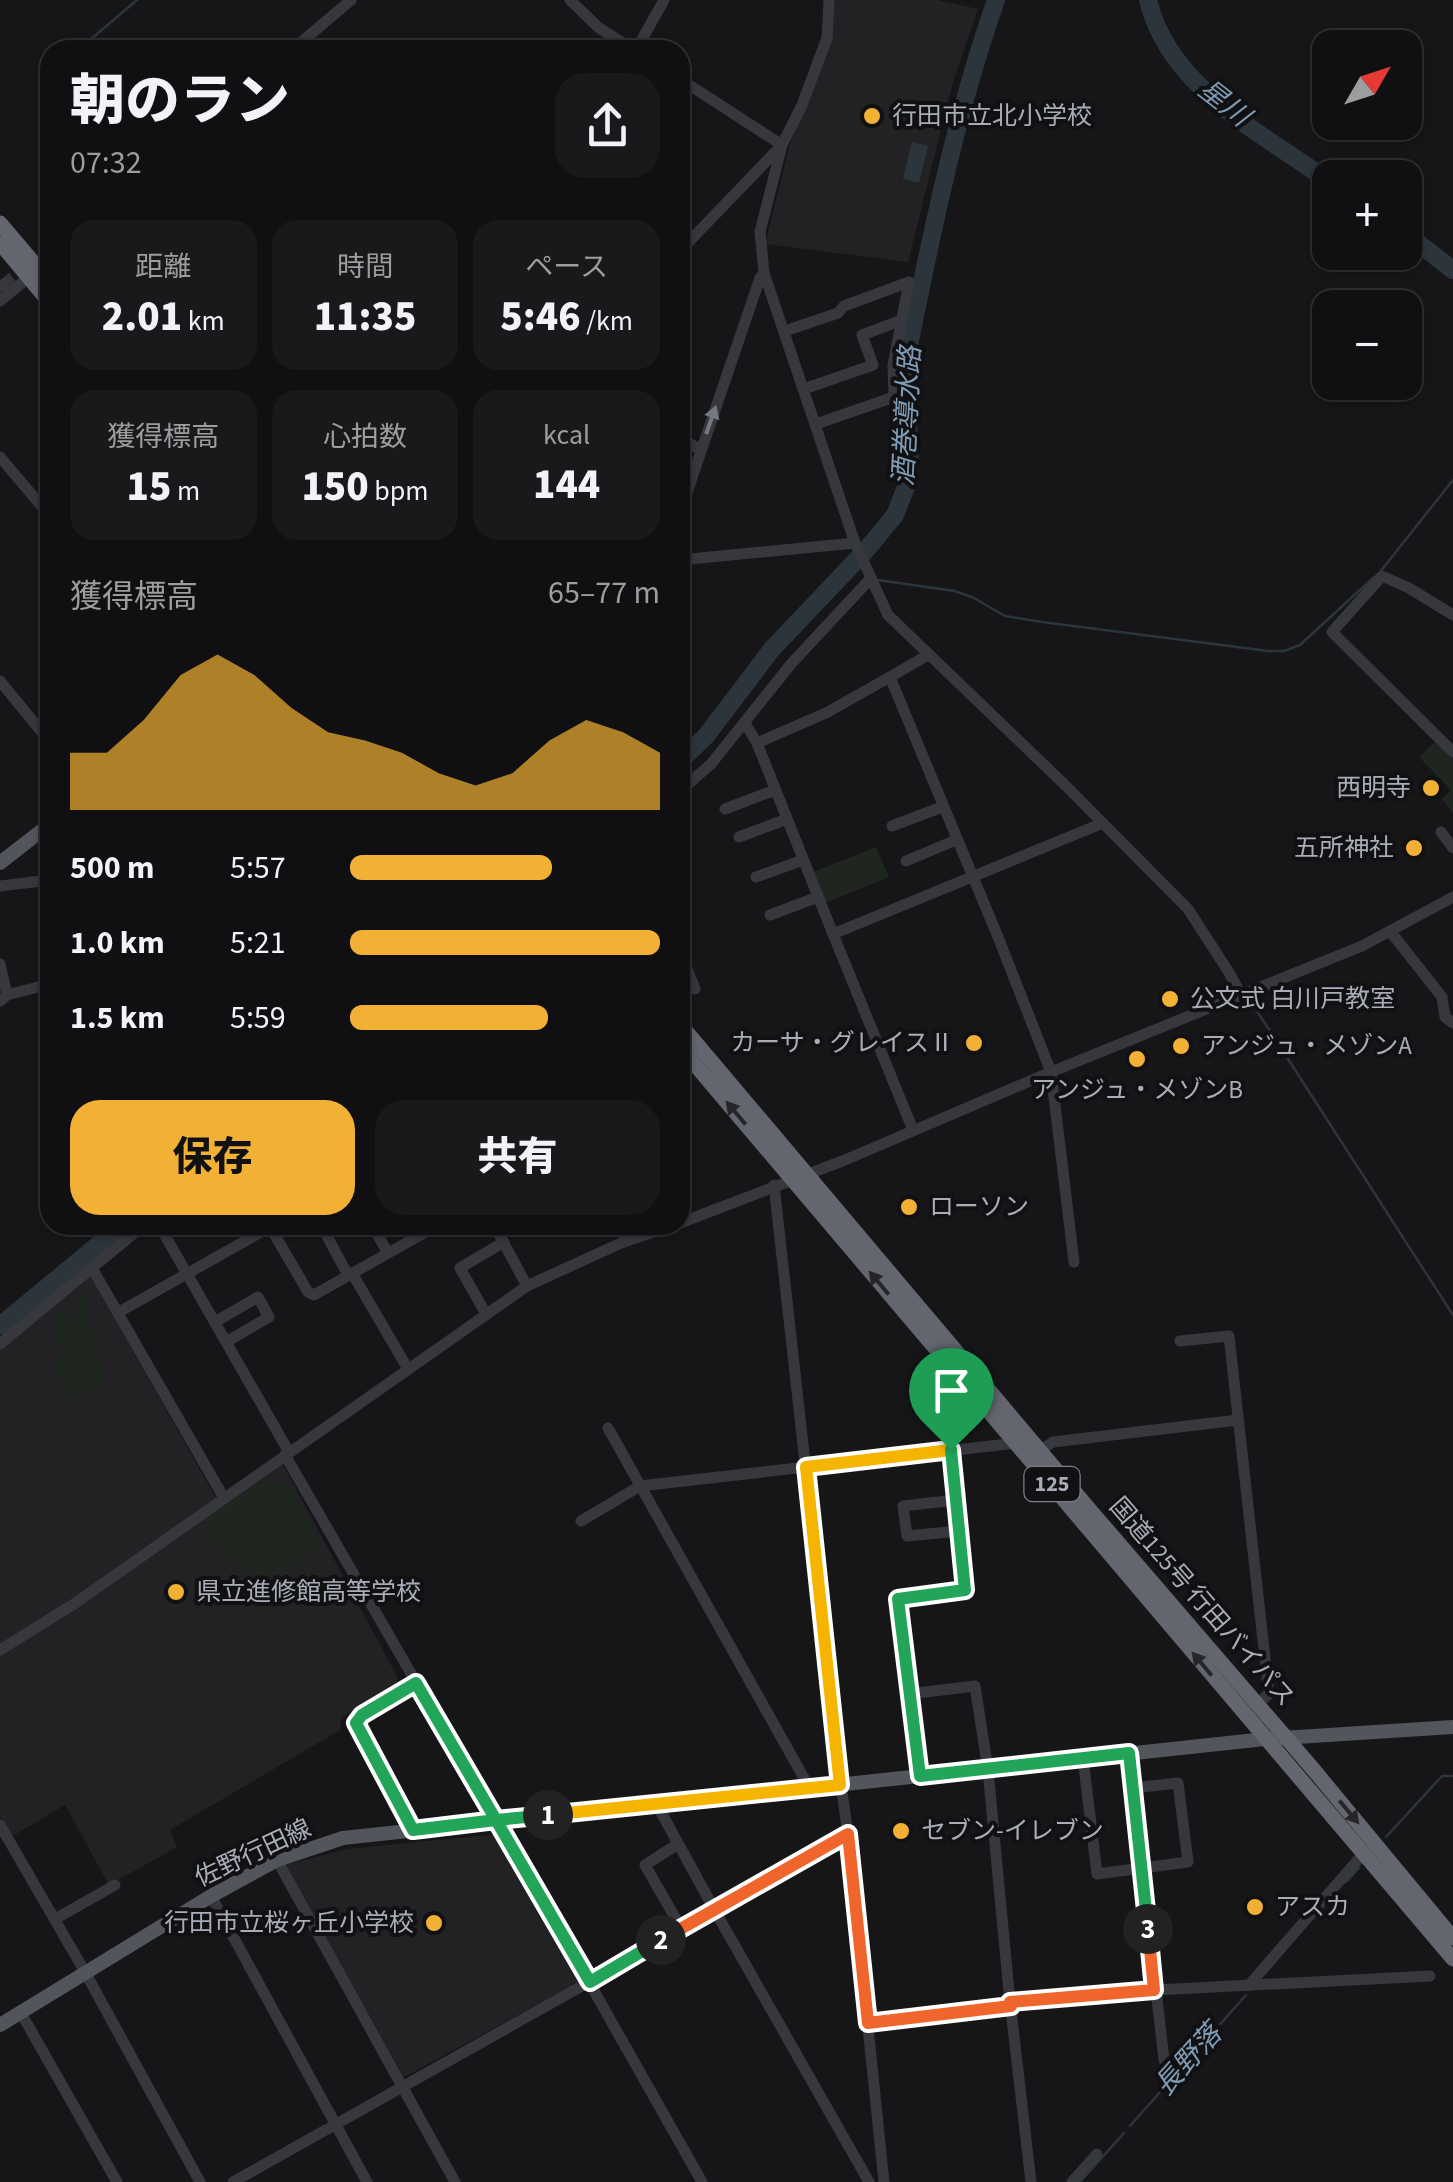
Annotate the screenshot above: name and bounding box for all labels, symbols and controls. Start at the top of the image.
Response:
north arrow [1312,30,1422,140]
map controls [1312,30,1422,400]
text: 朝のラン [70,63,290,141]
water label: 星川 [1190,70,1261,138]
button: share [555,73,660,178]
place label: 行田市立北小学校 [892,98,1092,134]
marker: 行田市立北小学校 [861,105,883,127]
text: 07:32 [70,140,142,186]
button: + [1312,160,1422,270]
text: 距離 [135,247,191,287]
text: 時間 [337,247,393,287]
text: ペース [525,247,608,287]
text: 2.01 [102,287,182,347]
text: 11:35 [314,287,416,347]
text: 5:46 [500,287,581,347]
button: − [1312,290,1422,400]
text: km [182,301,225,341]
text: /km [581,301,633,341]
water label: 酒巻導水路 [883,343,931,487]
one-way arrow [705,405,720,435]
text: kcal [543,415,590,455]
text: 獲得標高 [107,417,219,457]
text: 心拍数 [323,417,407,457]
text: 144 [533,455,600,515]
text: 15 [126,457,171,517]
text: 150 [301,457,369,517]
text: m [171,471,200,511]
text: bpm [369,471,429,511]
text: 65–77 m [548,570,660,616]
text: 獲得標高 [70,574,198,620]
place label: 西明寺 [1336,770,1411,806]
marker: 西明寺 [1420,777,1442,799]
place label: 五所神社 [1294,830,1394,866]
marker: 五所神社 [1403,837,1425,859]
text: 500 m [70,845,155,891]
text: 5:57 [230,845,286,891]
text: 1.0 km [70,920,165,966]
text: 5:21 [230,920,286,966]
place label: 公文式 白川戸教室 [1190,981,1395,1017]
marker: 公文式 白川戸教室 [1159,988,1181,1010]
text: 1.5 km [70,995,165,1041]
text: 5:59 [230,995,286,1041]
place label: カーサ・グレイスⅡ [730,1025,954,1061]
place label: アンジュ・メゾンA [1201,1028,1412,1064]
marker: カーサ・グレイスⅡ [963,1032,985,1054]
marker: アンジュ・メゾンA [1170,1035,1192,1057]
marker: アンジュ・メゾンB [1126,1048,1148,1070]
place label: アンジュ・メゾンB [1031,1072,1243,1108]
button: 保存 [70,1100,355,1215]
button: 共有 [375,1100,660,1215]
one-way arrow [725,1101,747,1126]
place label: ローソン [929,1189,1029,1225]
marker: ローソン [898,1196,920,1218]
one-way arrow [868,1270,890,1295]
pin [909,1348,994,1451]
icon: arrive [924,1363,979,1418]
road number: 125 [1024,1467,1080,1501]
street label: 国道125号 行田バイパス [1101,1490,1303,1714]
place label: 県立進修館高等学校 [196,1574,421,1610]
marker: 県立進修館高等学校 [165,1581,187,1603]
one-way arrow [1192,1652,1213,1677]
pin: 1 [523,1790,573,1840]
text: 1 [541,1795,555,1835]
one-way arrow [1338,1799,1360,1824]
street label: 佐野行田線 [189,1810,317,1896]
place label: セブン-イレブン [921,1813,1104,1849]
marker: セブン-イレブン [890,1820,912,1842]
place label: アスカ [1275,1889,1350,1925]
marker: アスカ [1244,1896,1266,1918]
pin: 3 [1123,1904,1173,1954]
place label: 行田市立桜ヶ丘小学校 [164,1905,414,1941]
text: 3 [1141,1909,1155,1949]
marker: 行田市立桜ヶ丘小学校 [423,1912,445,1934]
pin: 2 [636,1915,686,1965]
text: 2 [654,1920,668,1960]
water label: 長野落 [1145,2012,1234,2105]

